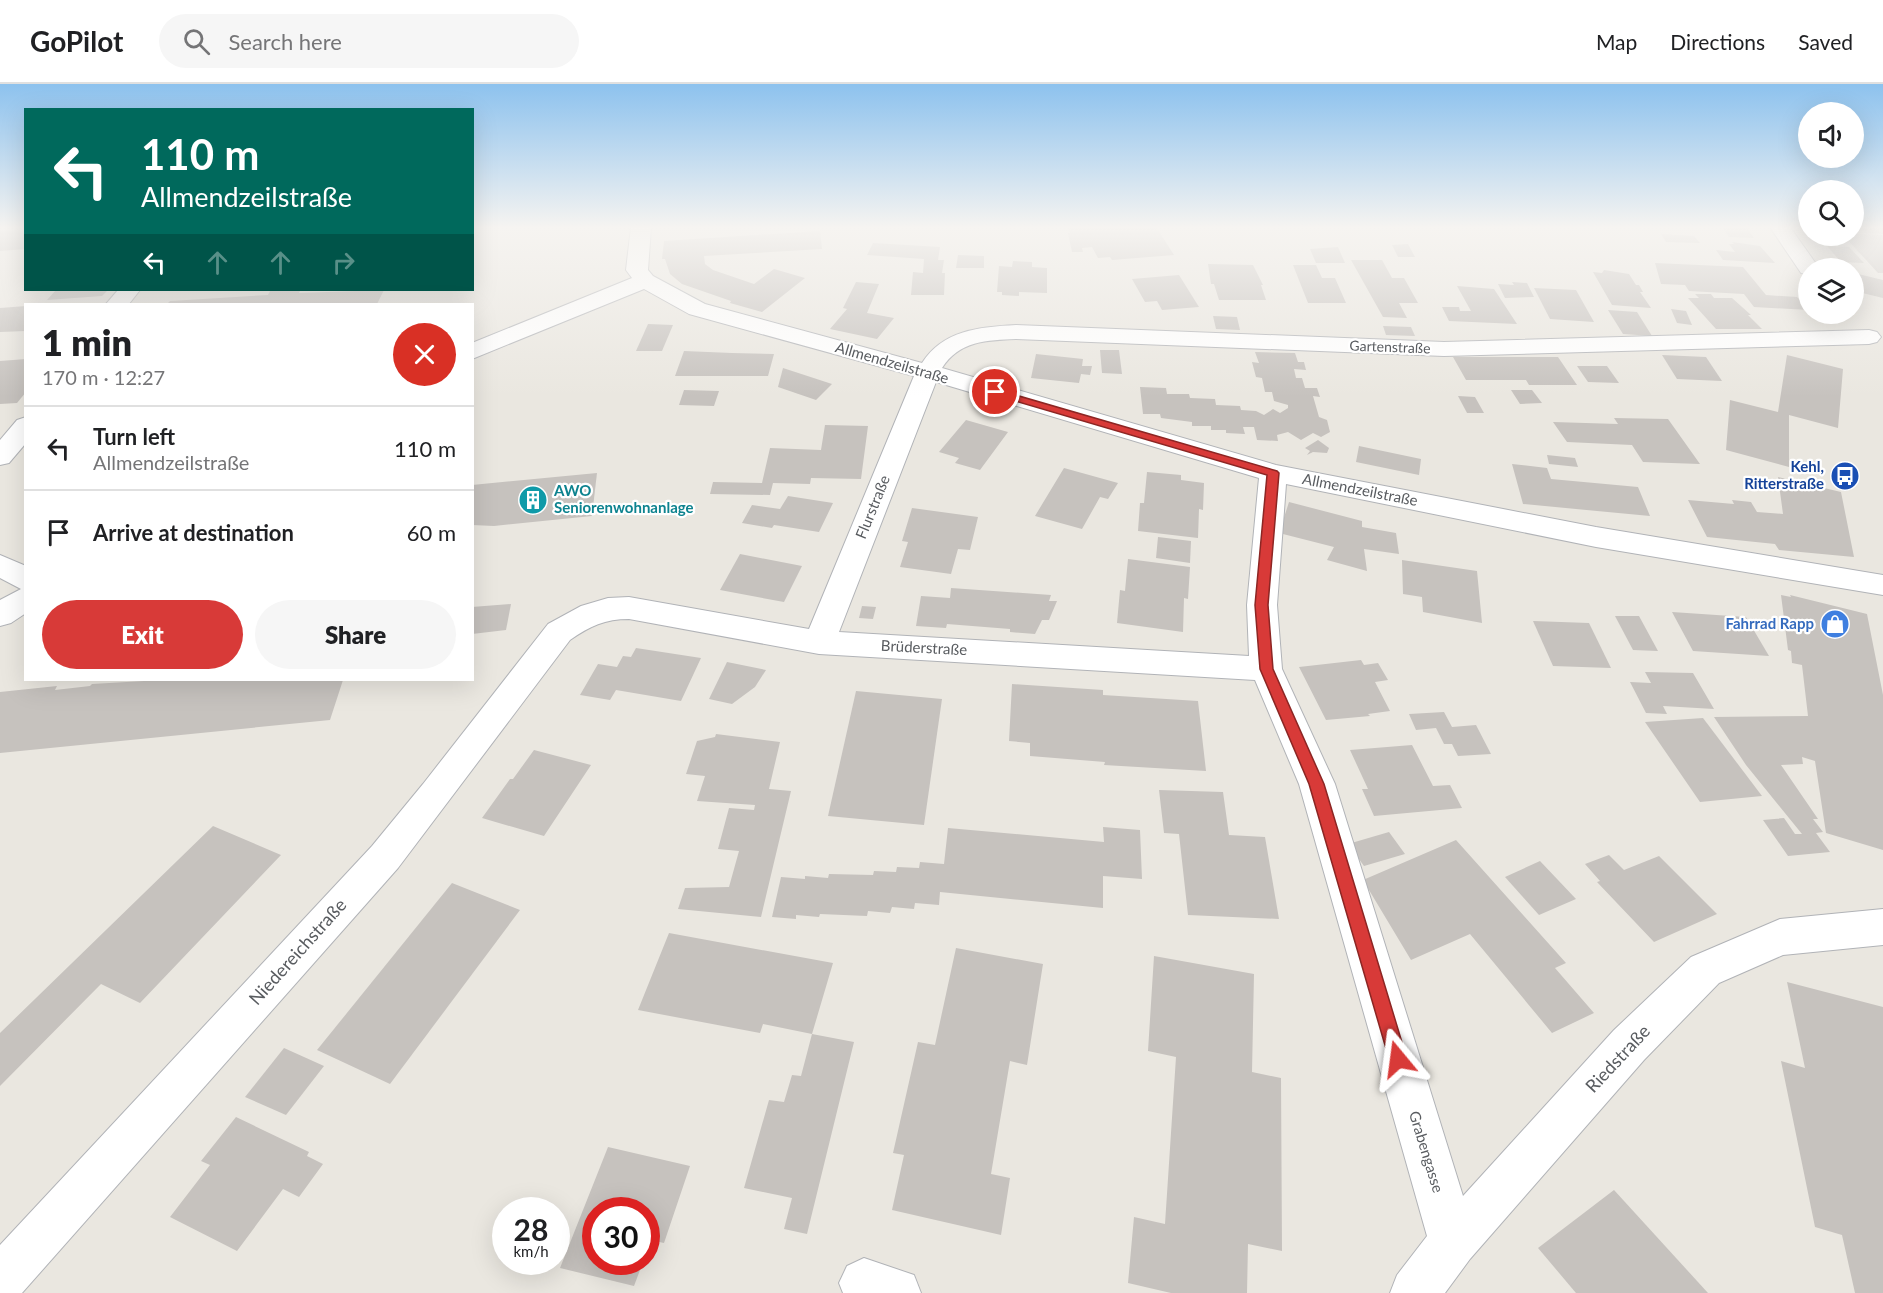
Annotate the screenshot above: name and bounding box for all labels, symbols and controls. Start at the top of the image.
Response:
search box [159,14,579,68]
text: GoPilot [30,24,123,58]
icon: search [180,25,213,58]
text: Search here [228,28,342,55]
text: Map [1596,29,1637,54]
text: Directions [1670,29,1765,54]
text: Saved [1798,29,1853,54]
map controls [1798,102,1864,324]
button: sound [1798,102,1864,168]
text: 110 m [141,129,259,179]
icon: left [42,132,120,210]
text: Allmendzeilstraße [141,180,352,213]
button: search [1798,180,1864,246]
icon: left [138,246,171,279]
icon: ahead [201,246,234,279]
icon: ahead [264,246,297,279]
icon: right [327,246,360,279]
button: layers [1798,258,1864,324]
text: 1 min [42,320,132,364]
button: close [393,323,456,386]
street label: Allmendzeilstraße [833,337,951,387]
street label: Gartenstraße [1349,337,1431,356]
text: 170 m · 12:27 [42,365,165,389]
pin [969,366,1020,417]
icon: arrive [978,375,1011,408]
text: Turn left [93,423,175,450]
icon: left [42,432,75,465]
text: 110 m [394,435,456,462]
text: Allmendzeilstraße [93,450,249,474]
place label: Kehl, Ritterstraße [1744,457,1824,492]
bus stop icon: Kehl, Ritterstraße [1829,460,1861,492]
street label: Allmendzeilstraße [1301,469,1420,509]
street label: Flurstraße [851,472,893,541]
place label: AWO Seniorenwohnanlage [553,481,694,516]
building icon: AWO Seniorenwohnanlage [517,484,549,516]
icon: arrive [42,516,75,549]
text: Arrive at destination [93,519,294,546]
text: 60 m [407,519,456,546]
button: Exit [42,600,243,669]
button: Share [255,600,456,669]
shop icon: Fahrrad Rapp [1819,608,1851,640]
place label: Fahrrad Rapp [1725,614,1814,632]
street label: Brüderstraße [880,636,968,658]
street label: Niedereichstraße [244,894,351,1009]
street label: Riedstraße [1580,1020,1654,1097]
position arrow [1366,1027,1430,1091]
street label: Grabengasse [1406,1109,1448,1195]
speed limit sign: 30 [582,1197,660,1275]
text: 28 [514,1211,548,1247]
text: km/h [513,1242,549,1260]

